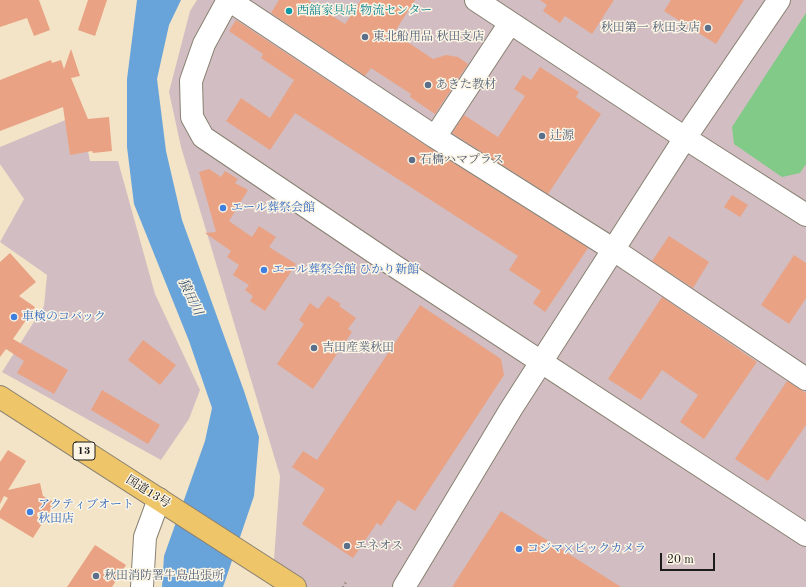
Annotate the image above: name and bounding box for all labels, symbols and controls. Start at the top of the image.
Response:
place label: 西舘家具店 物流センター [297,4,432,18]
marker: 西舘家具店 物流センター [284,6,294,16]
place label: 秋田第一 秋田支店 [601,21,700,35]
marker: 秋田第一 秋田支店 [703,23,713,33]
place label: 東北船用品 秋田支店 [373,30,484,44]
marker: 東北船用品 秋田支店 [360,32,370,42]
place label: あきた教材 [436,78,496,92]
marker: あきた教材 [423,80,433,90]
place label: 辻源 [550,129,574,143]
marker: 辻源 [537,131,547,141]
place label: 石橋ハマプラス [420,153,504,167]
marker: 石橋ハマプラス [407,155,417,165]
place label: エール葬祭会館 [231,201,315,215]
marker: エール葬祭会館 [218,203,228,213]
place label: エール葬祭会館 ひかり新館 [272,263,419,277]
marker: エール葬祭会館 ひかり新館 [259,265,269,275]
water label: 猿田川 [174,276,206,318]
place label: 車検のコバック [22,310,106,324]
marker: 車検のコバック [9,312,19,322]
place label: 吉田産業秋田 [322,341,394,355]
marker: 吉田産業秋田 [309,343,319,353]
road number: 13 [73,442,95,460]
street label: 国道13号 [123,473,173,511]
place label: アクティブオート 秋田店 [38,498,134,526]
marker: アクティブオート 秋田店 [25,507,35,517]
place label: エネオス [355,539,403,553]
marker: エネオス [342,541,352,551]
place label: コジマ×ビックカメラ [527,542,646,556]
marker: コジマ×ビックカメラ [514,544,524,554]
scale bar [662,545,717,571]
text: 20 m [667,554,694,566]
place label: 秋田消防署牛島出張所 [104,569,224,583]
marker: 秋田消防署牛島出張所 [91,571,101,581]

